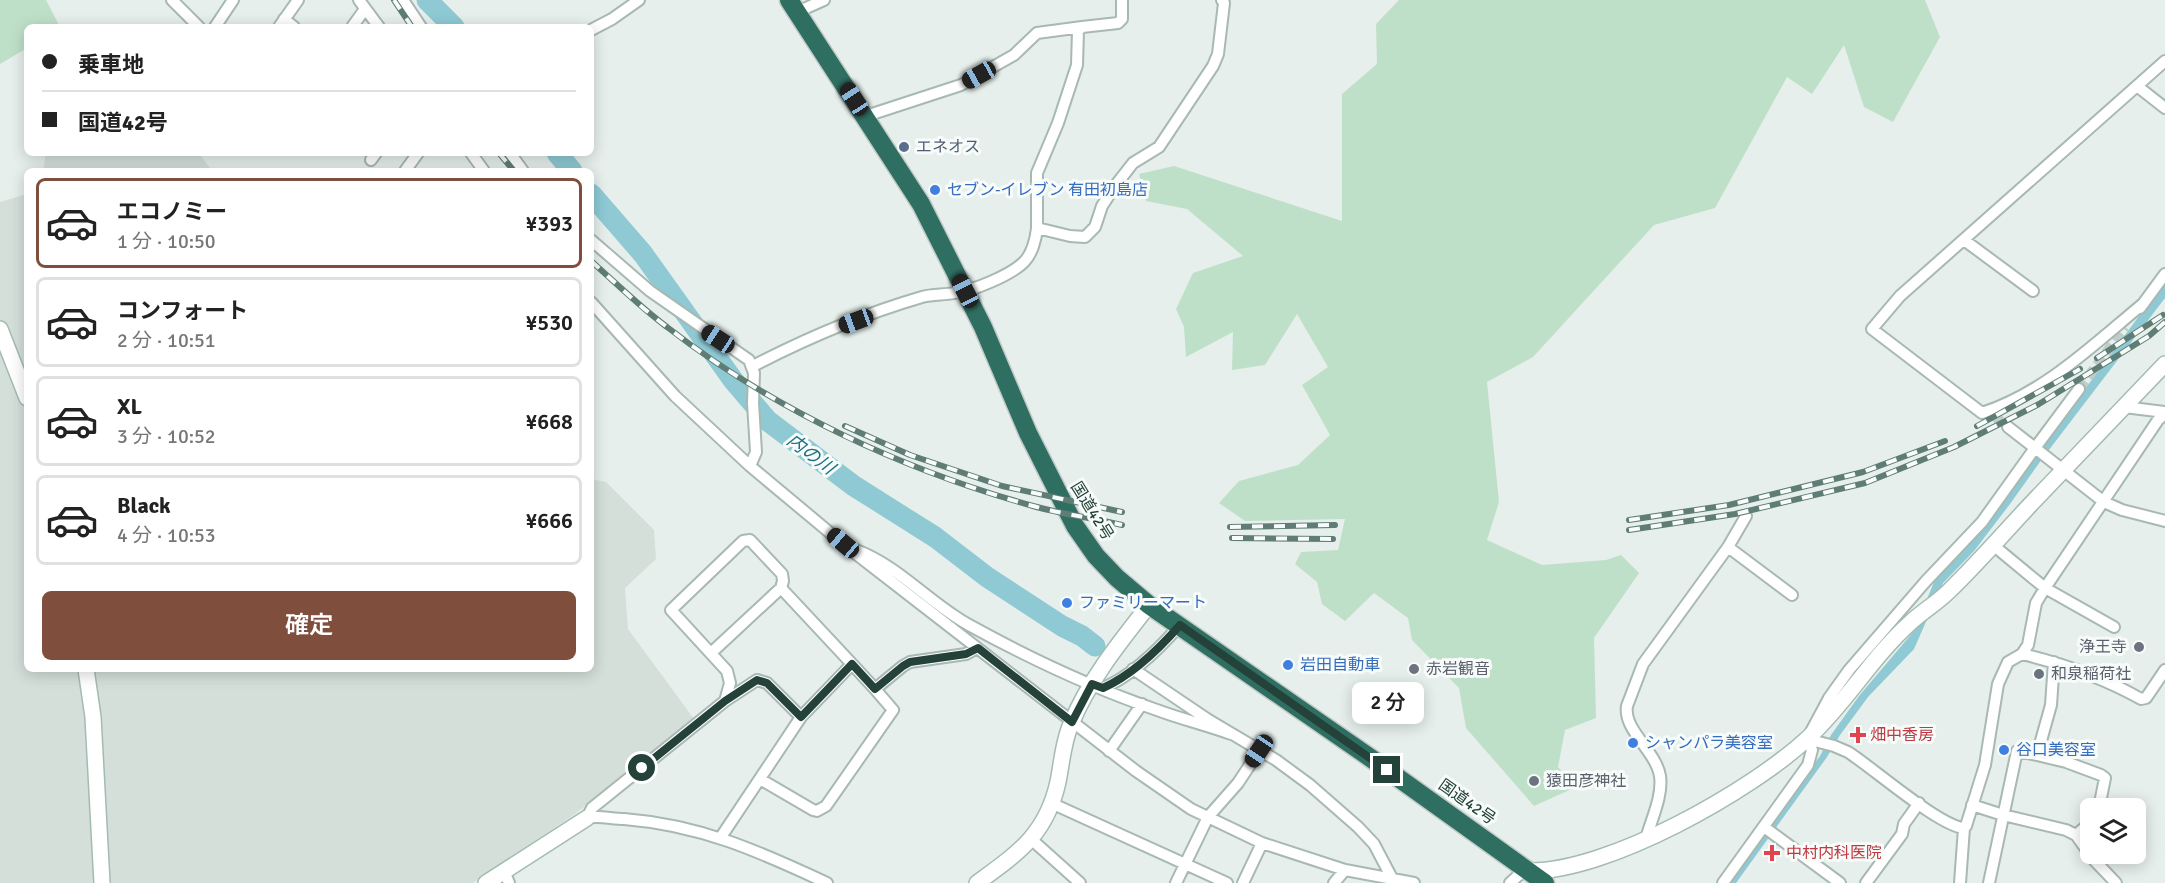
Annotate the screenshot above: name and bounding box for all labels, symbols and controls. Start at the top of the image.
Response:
text: 乗車地 [78,51,144,78]
car [959,58,999,92]
car [837,79,871,119]
text: 国道42号 [78,109,168,136]
place label: エネオス [916,137,980,157]
marker: エネオス [897,140,911,154]
place label: セブン-イレブン 有田初島店 [947,180,1148,200]
marker: セブン-イレブン 有田初島店 [928,183,942,197]
icon: car [45,196,99,250]
text: エコノミー [117,198,227,225]
text: ¥393 [525,210,573,237]
text: 1 分 · 10:50 [117,229,216,254]
car [949,271,981,311]
icon: car [45,295,99,349]
text: コンフォート [117,297,248,324]
car [836,306,876,336]
text: ¥530 [525,309,573,336]
car [698,322,738,356]
text: 2 分 · 10:51 [117,328,216,353]
text: XL [117,393,142,420]
icon: car [45,394,99,448]
text: ¥668 [525,408,573,435]
text: 3 分 · 10:52 [117,424,216,449]
water label: 内の川 [783,429,841,480]
street label: 国道42号 [1066,478,1118,544]
text: Black [117,492,171,519]
icon: car [45,493,99,547]
text: ¥666 [525,507,573,534]
text: 4 分 · 10:53 [117,523,216,548]
car [823,525,863,561]
button: 確定 [42,591,576,660]
place label: ファミリーマート [1079,593,1207,613]
marker: ファミリーマート [1060,596,1074,610]
place label: 浄王寺 [2079,637,2127,657]
marker: 浄王寺 [2132,640,2146,654]
place label: 岩田自動車 [1300,655,1380,675]
marker: 岩田自動車 [1281,658,1295,672]
place label: 赤岩観音 [1426,659,1490,679]
marker: 赤岩観音 [1407,662,1421,676]
place label: 和泉稲荷社 [2051,664,2131,684]
marker: 和泉稲荷社 [2032,667,2046,681]
callout: 2 分 [1351,683,1423,725]
text: 2 分 [1370,690,1406,715]
place label: 畑中香房 [1870,725,1934,745]
marker: 畑中香房 [1851,728,1865,742]
car [1241,731,1277,771]
place label: シャンパラ美容室 [1645,733,1773,753]
marker: シャンパラ美容室 [1626,736,1640,750]
place label: 谷口美容室 [2016,740,2096,760]
marker: 谷口美容室 [1997,743,2011,757]
route start [628,754,655,781]
route end [1373,756,1400,783]
place label: 猿田彦神社 [1546,771,1626,791]
marker: 猿田彦神社 [1527,774,1541,788]
street label: 国道42号 [1435,775,1499,829]
map controls [2080,798,2146,864]
button: layers [2080,798,2146,864]
place label: 中村内科医院 [1786,843,1882,863]
marker: 中村内科医院 [1763,844,1781,862]

